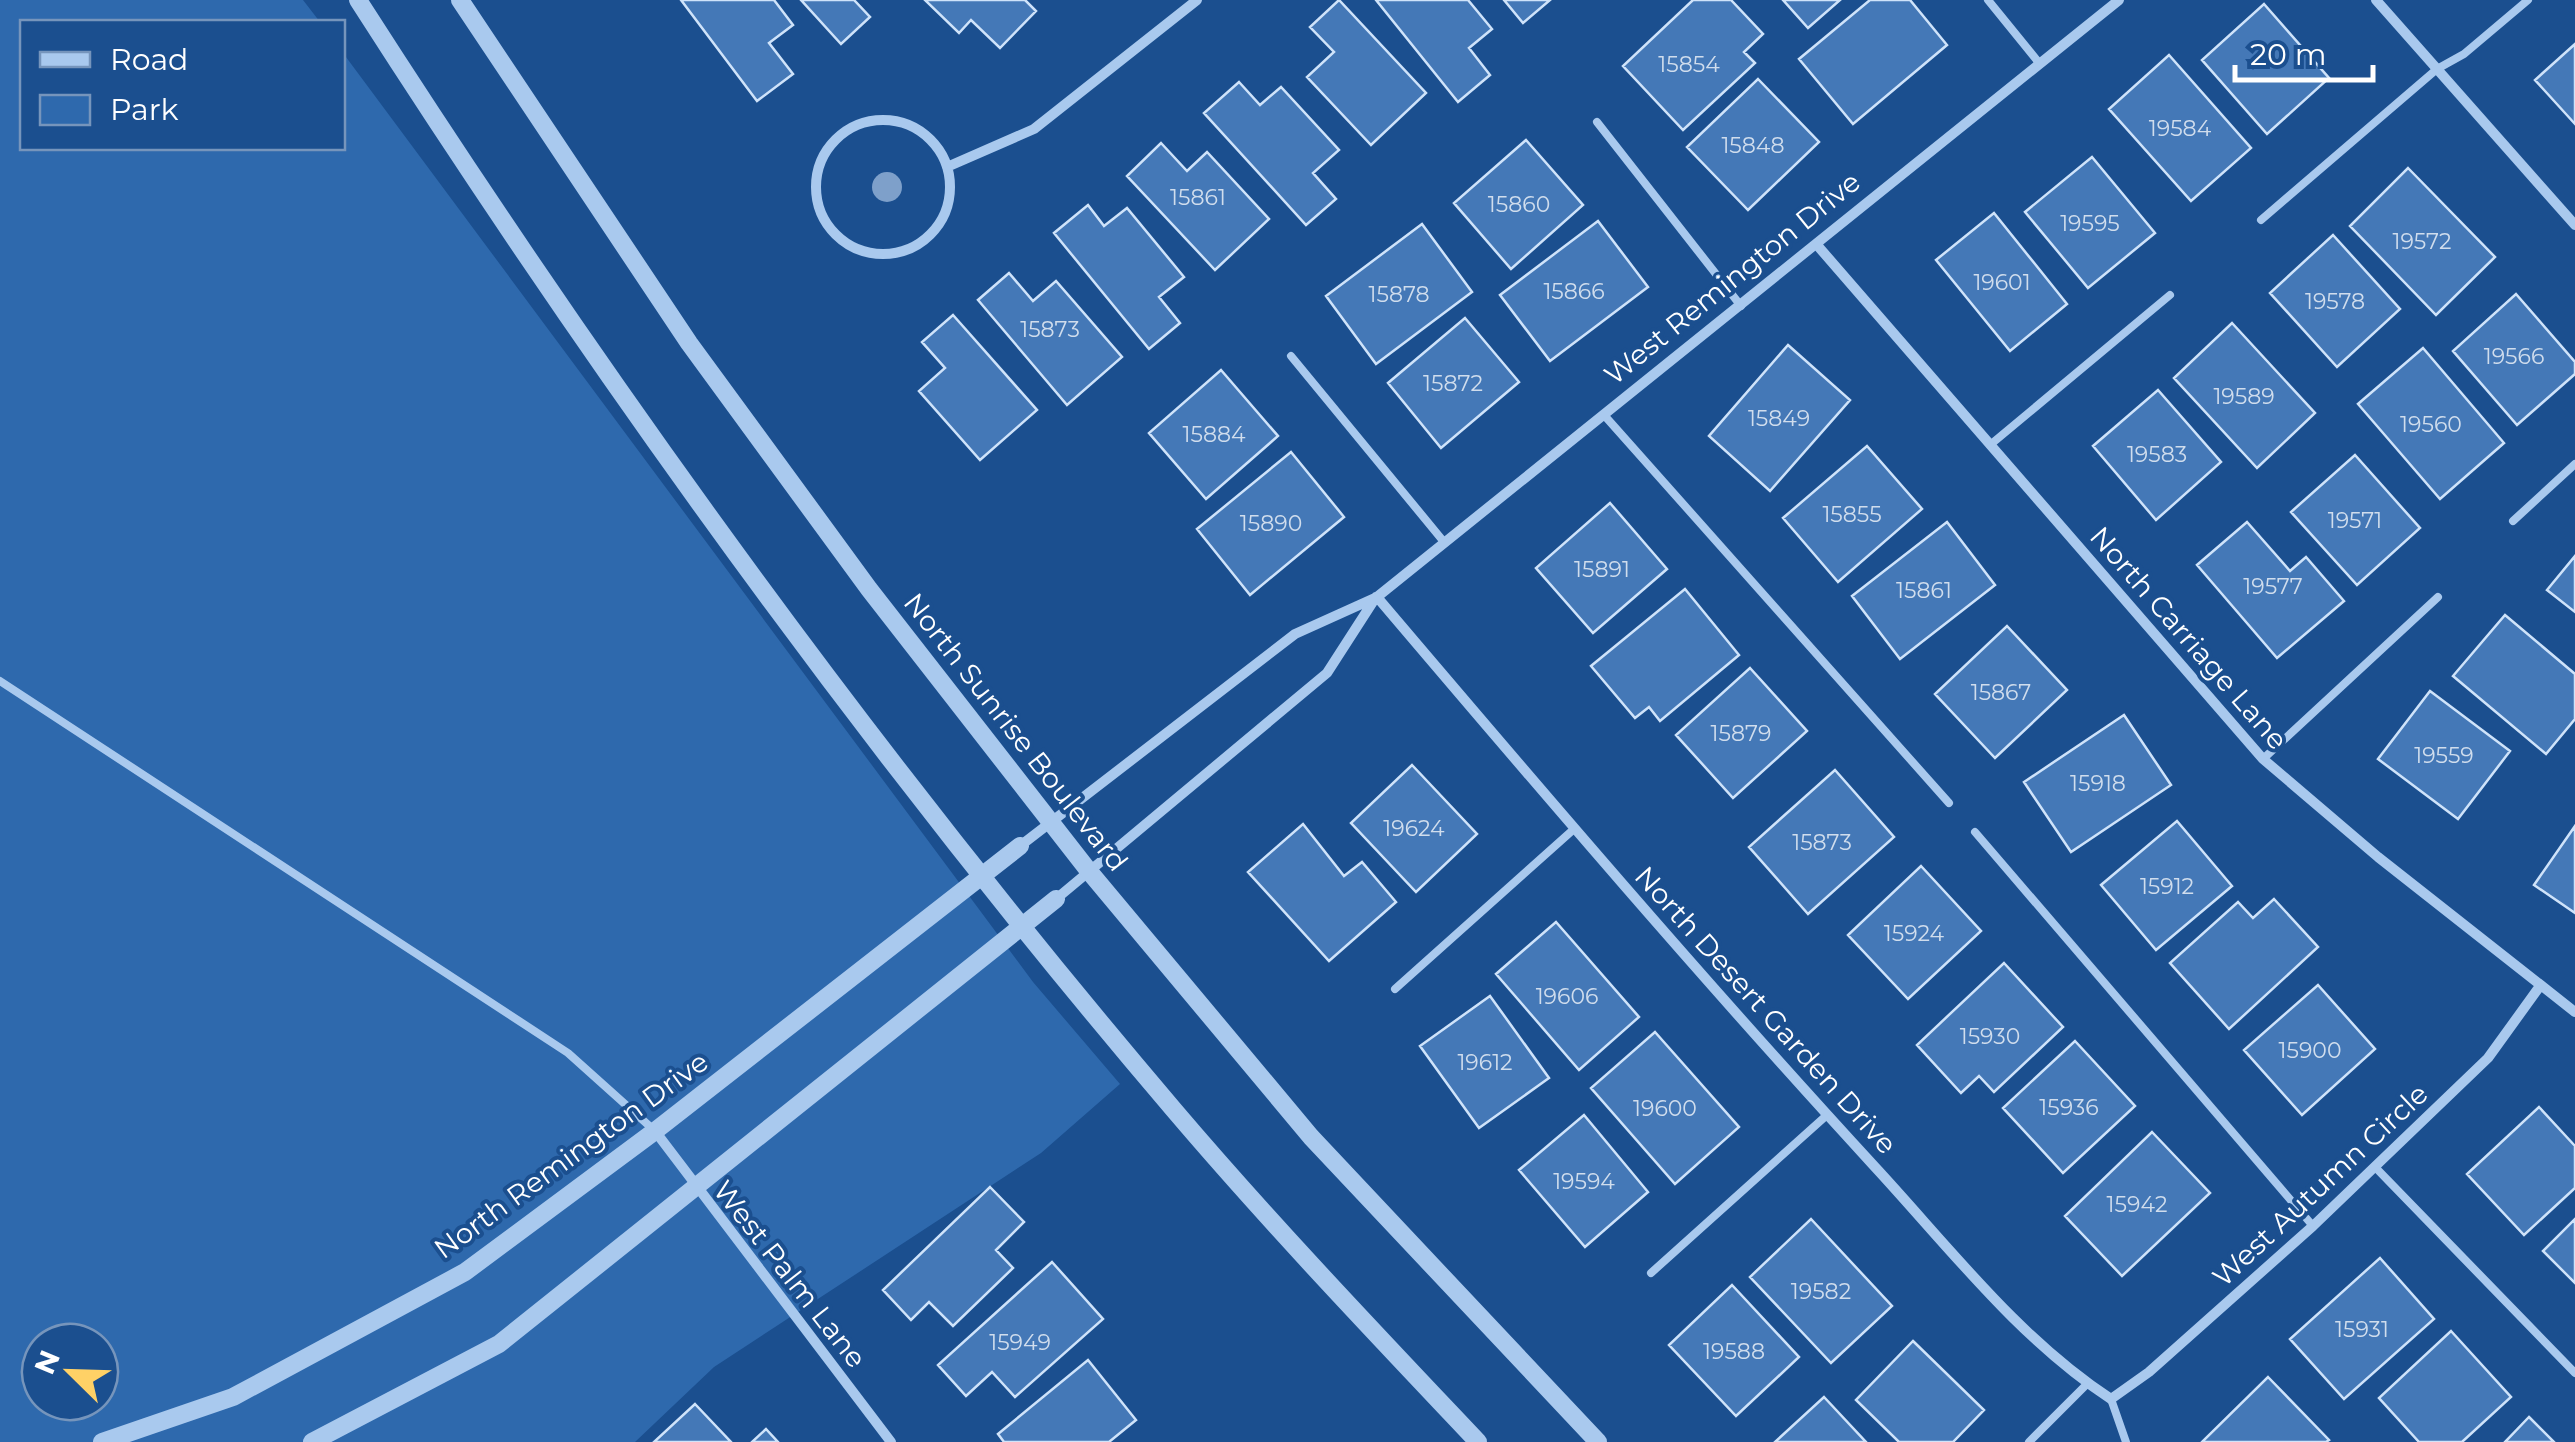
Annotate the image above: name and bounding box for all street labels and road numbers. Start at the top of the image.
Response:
street label: West Remington Drive [1597,164,1867,392]
street label: North Carriage Lane [2083,520,2295,756]
street label: North Sunrise Boulevard [897,586,1135,878]
street label: North Desert Garden Drive [1628,859,1904,1161]
street label: North Remington Drive [427,1044,715,1266]
street label: West Autumn Circle [2205,1076,2435,1294]
street label: West Palm Lane [706,1174,874,1374]

